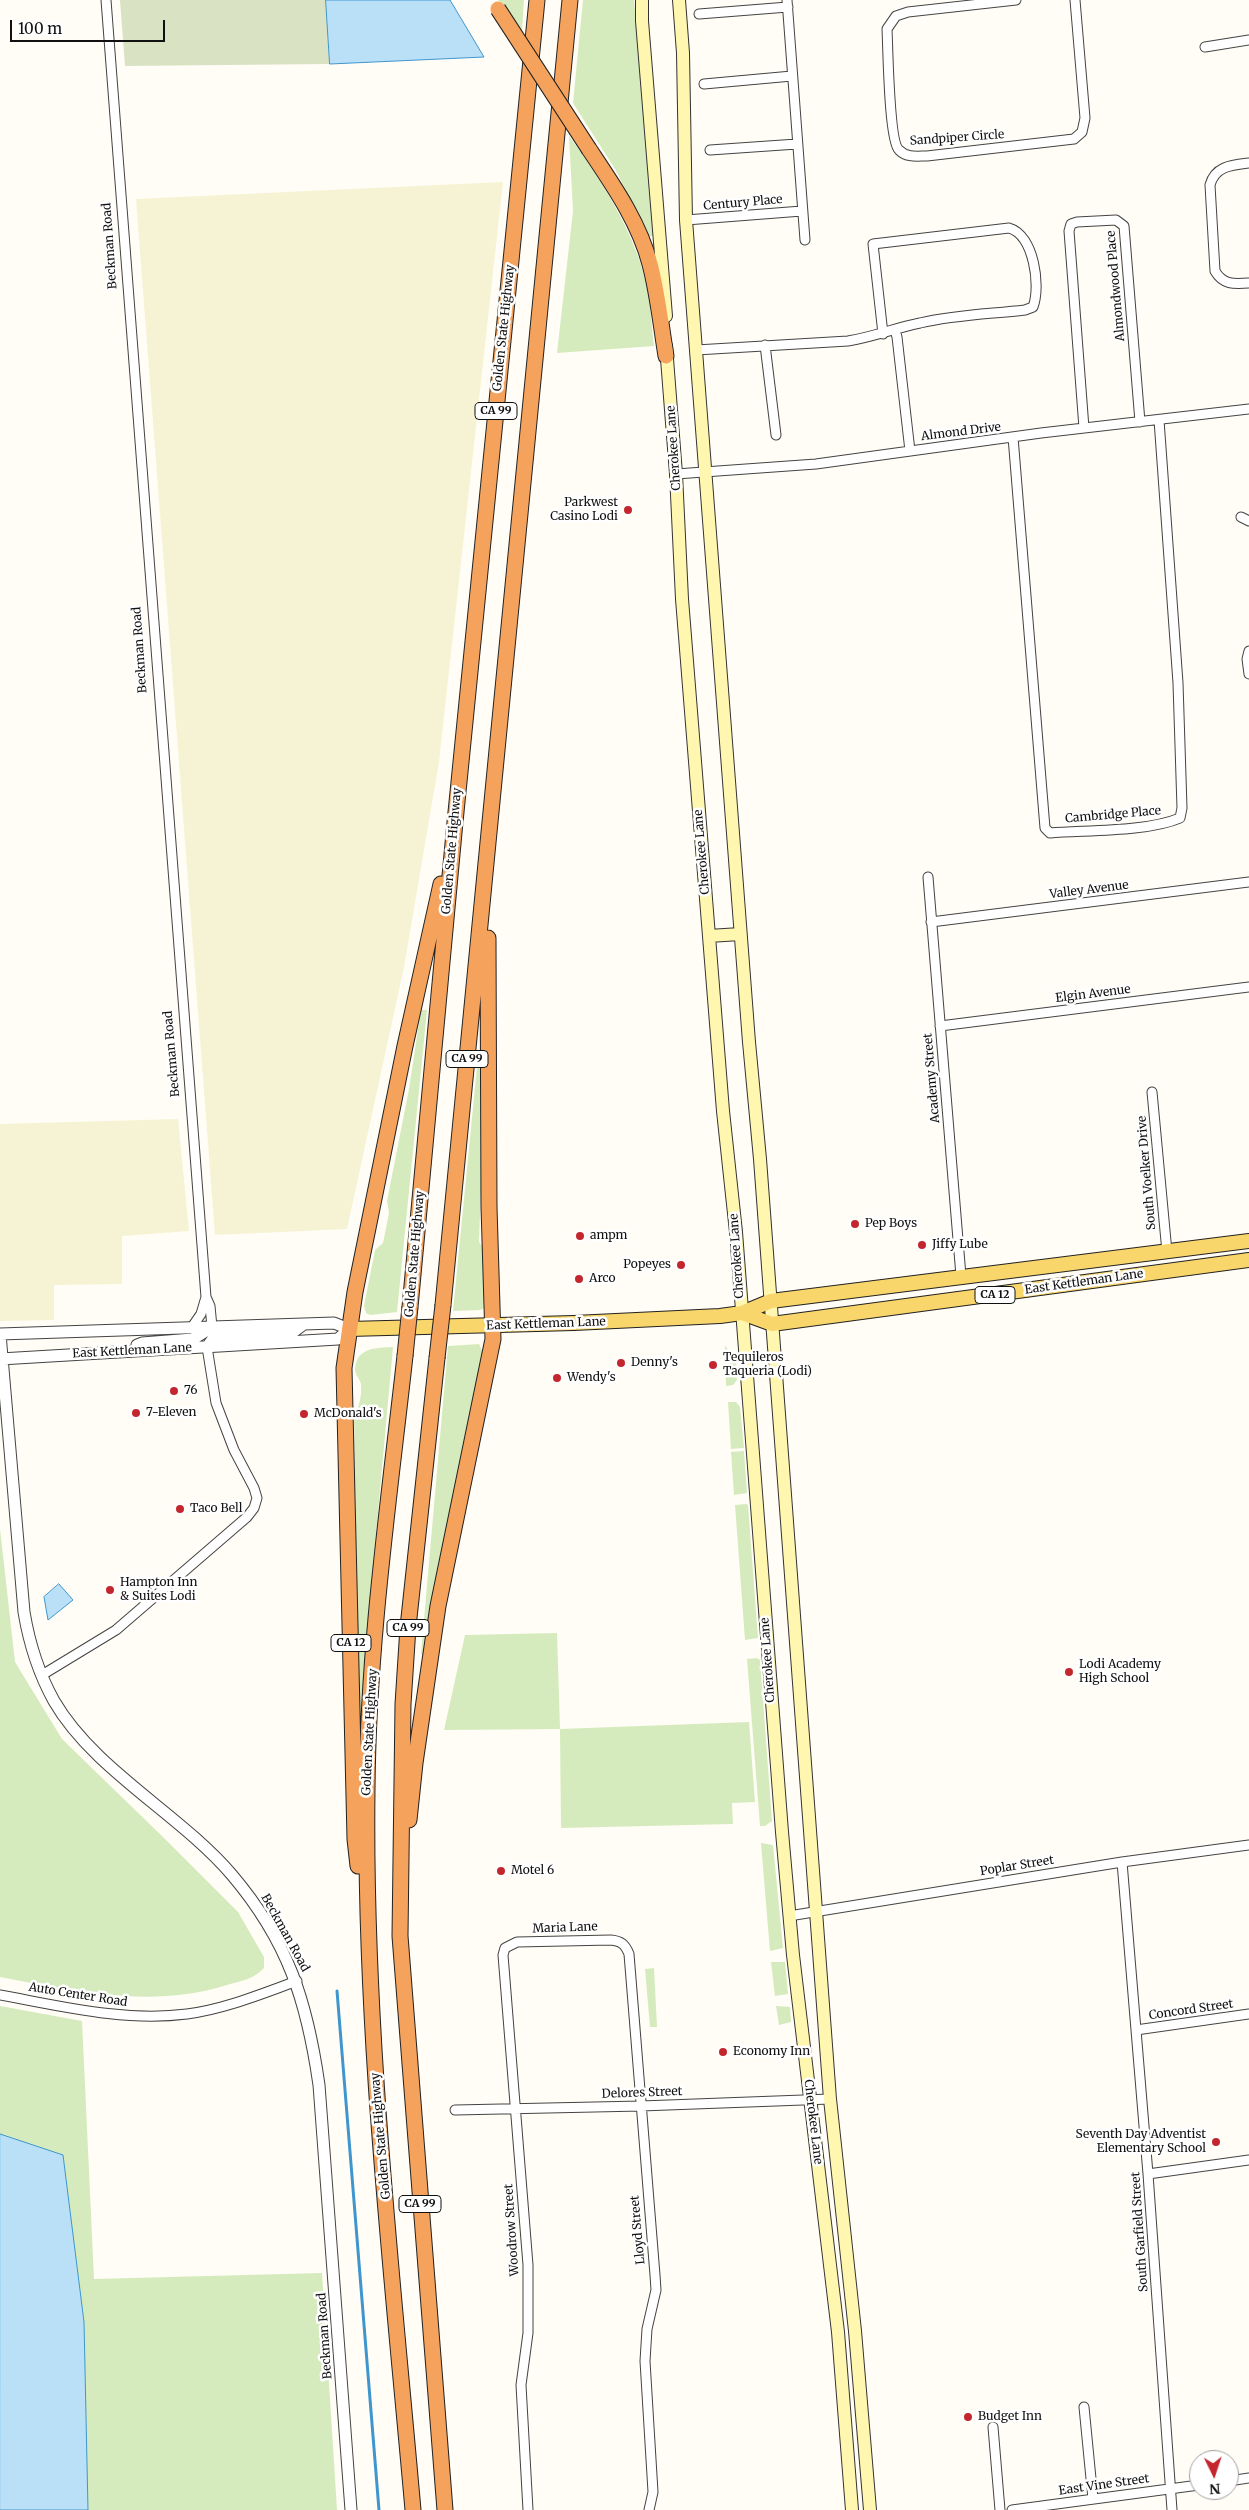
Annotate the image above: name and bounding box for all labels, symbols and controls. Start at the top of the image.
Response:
scale bar [12,10,168,42]
text: 100 m [18,19,62,38]
street label: Sandpiper Circle [909,128,1005,148]
street label: Century Place [703,192,783,214]
street label: Beckman Road [100,202,120,290]
street label: Almondwood Place [1104,230,1128,342]
street label: Golden State Highway [490,264,518,392]
road number: CA 99 [475,402,517,420]
street label: Cherokee Lane [664,405,684,491]
street label: Almond Drive [920,420,1002,444]
place label: Parkwest Casino Lodi [550,496,618,524]
marker: Parkwest Casino Lodi [622,504,634,516]
street label: Beckman Road [130,606,150,694]
street label: Golden State Highway [439,787,465,915]
street label: Cambridge Place [1065,804,1161,826]
street label: Cherokee Lane [691,809,713,895]
street label: Valley Avenue [1049,878,1129,902]
street label: Elgin Avenue [1055,982,1131,1006]
street label: Beckman Road [161,1010,183,1098]
street label: Academy Street [921,1032,943,1124]
road number: CA 99 [446,1050,488,1068]
street label: South Voelker Drive [1135,1115,1159,1231]
street label: Golden State Highway [402,1190,428,1318]
street label: Cherokee Lane [727,1213,747,1299]
place label: Pep Boys [865,1217,917,1231]
marker: Pep Boys [849,1218,861,1230]
place label: ampm [590,1229,627,1243]
marker: ampm [574,1230,586,1242]
place label: Jiffy Lube [932,1238,988,1252]
marker: Jiffy Lube [916,1239,928,1251]
place label: Popeyes [623,1258,671,1272]
marker: Popeyes [675,1259,687,1271]
street label: East Kettleman Lane [1024,1267,1144,1297]
place label: Arco [589,1272,616,1286]
marker: Arco [573,1273,585,1285]
road number: CA 12 [975,1286,1015,1304]
street label: East Kettleman Lane [486,1315,606,1333]
street label: East Kettleman Lane [72,1341,192,1361]
place label: Tequileros Taqueria (Lodi) [723,1351,812,1379]
place label: Denny's [631,1356,678,1370]
marker: Denny's [615,1357,627,1369]
marker: Tequileros Taqueria (Lodi) [707,1359,719,1371]
place label: Wendy's [567,1371,616,1385]
marker: Wendy's [551,1372,563,1384]
place label: 76 [184,1384,197,1398]
marker: 76 [168,1385,180,1397]
place label: 7-Eleven [146,1406,196,1420]
marker: 7-Eleven [130,1407,142,1419]
place label: McDonald's [314,1407,382,1421]
marker: McDonald's [298,1408,310,1420]
place label: Taco Bell [190,1502,242,1516]
marker: Taco Bell [174,1503,186,1515]
place label: Hampton Inn & Suites Lodi [120,1576,197,1604]
marker: Hampton Inn & Suites Lodi [104,1584,116,1596]
street label: Cherokee Lane [758,1617,778,1703]
road number: CA 99 [387,1620,429,1636]
road number: CA 12 [331,1635,371,1652]
place label: Lodi Academy High School [1079,1658,1161,1686]
marker: Lodi Academy High School [1063,1666,1075,1678]
street label: Golden State Highway [359,1668,381,1796]
street label: Poplar Street [979,1853,1055,1879]
place label: Motel 6 [511,1864,554,1878]
marker: Motel 6 [495,1865,507,1877]
street label: Beckman Road [258,1892,312,1974]
street label: Maria Lane [532,1920,598,1936]
street label: Auto Center Road [28,1980,128,2010]
street label: Concord Street [1148,1997,1234,2023]
place label: Economy Inn [733,2045,810,2059]
marker: Economy Inn [717,2046,729,2058]
street label: Golden State Highway [368,2072,394,2200]
street label: Cherokee Lane [801,2079,825,2165]
street label: Delores Street [601,2084,683,2102]
place label: Seventh Day Adventist Elementary School [1076,2128,1206,2156]
marker: Seventh Day Adventist Elementary School [1210,2136,1222,2148]
street label: South Garfield Street [1129,2171,1151,2293]
street label: Woodrow Street [502,2183,522,2277]
street label: Lloyd Street [628,2195,648,2265]
road number: CA 99 [399,2196,441,2212]
street label: Beckman Road [315,2292,335,2380]
place label: Budget Inn [978,2410,1042,2424]
marker: Budget Inn [962,2411,974,2423]
north arrow [1189,2450,1239,2500]
street label: East Vine Street [1058,2472,1150,2498]
text: N [1209,2480,1221,2498]

